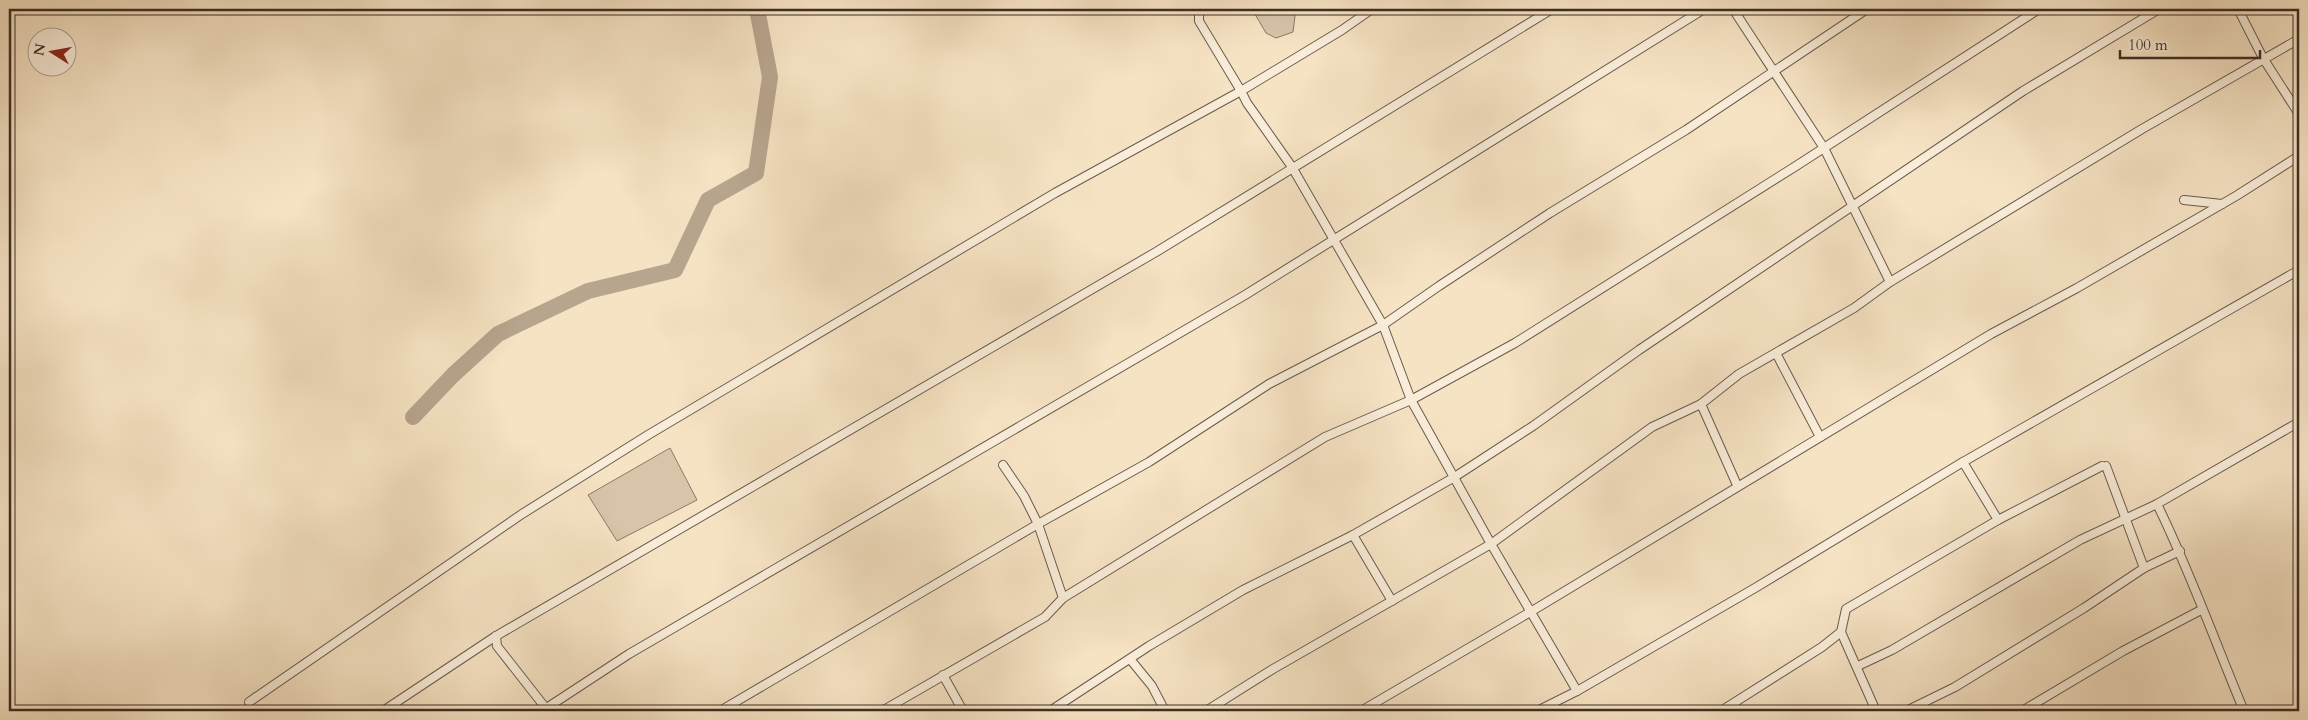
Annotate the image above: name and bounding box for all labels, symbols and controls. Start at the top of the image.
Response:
north arrow [28,28,78,78]
scale bar [2120,28,2260,60]
text: 100 m [2128,35,2168,55]
text: N [29,42,50,57]

